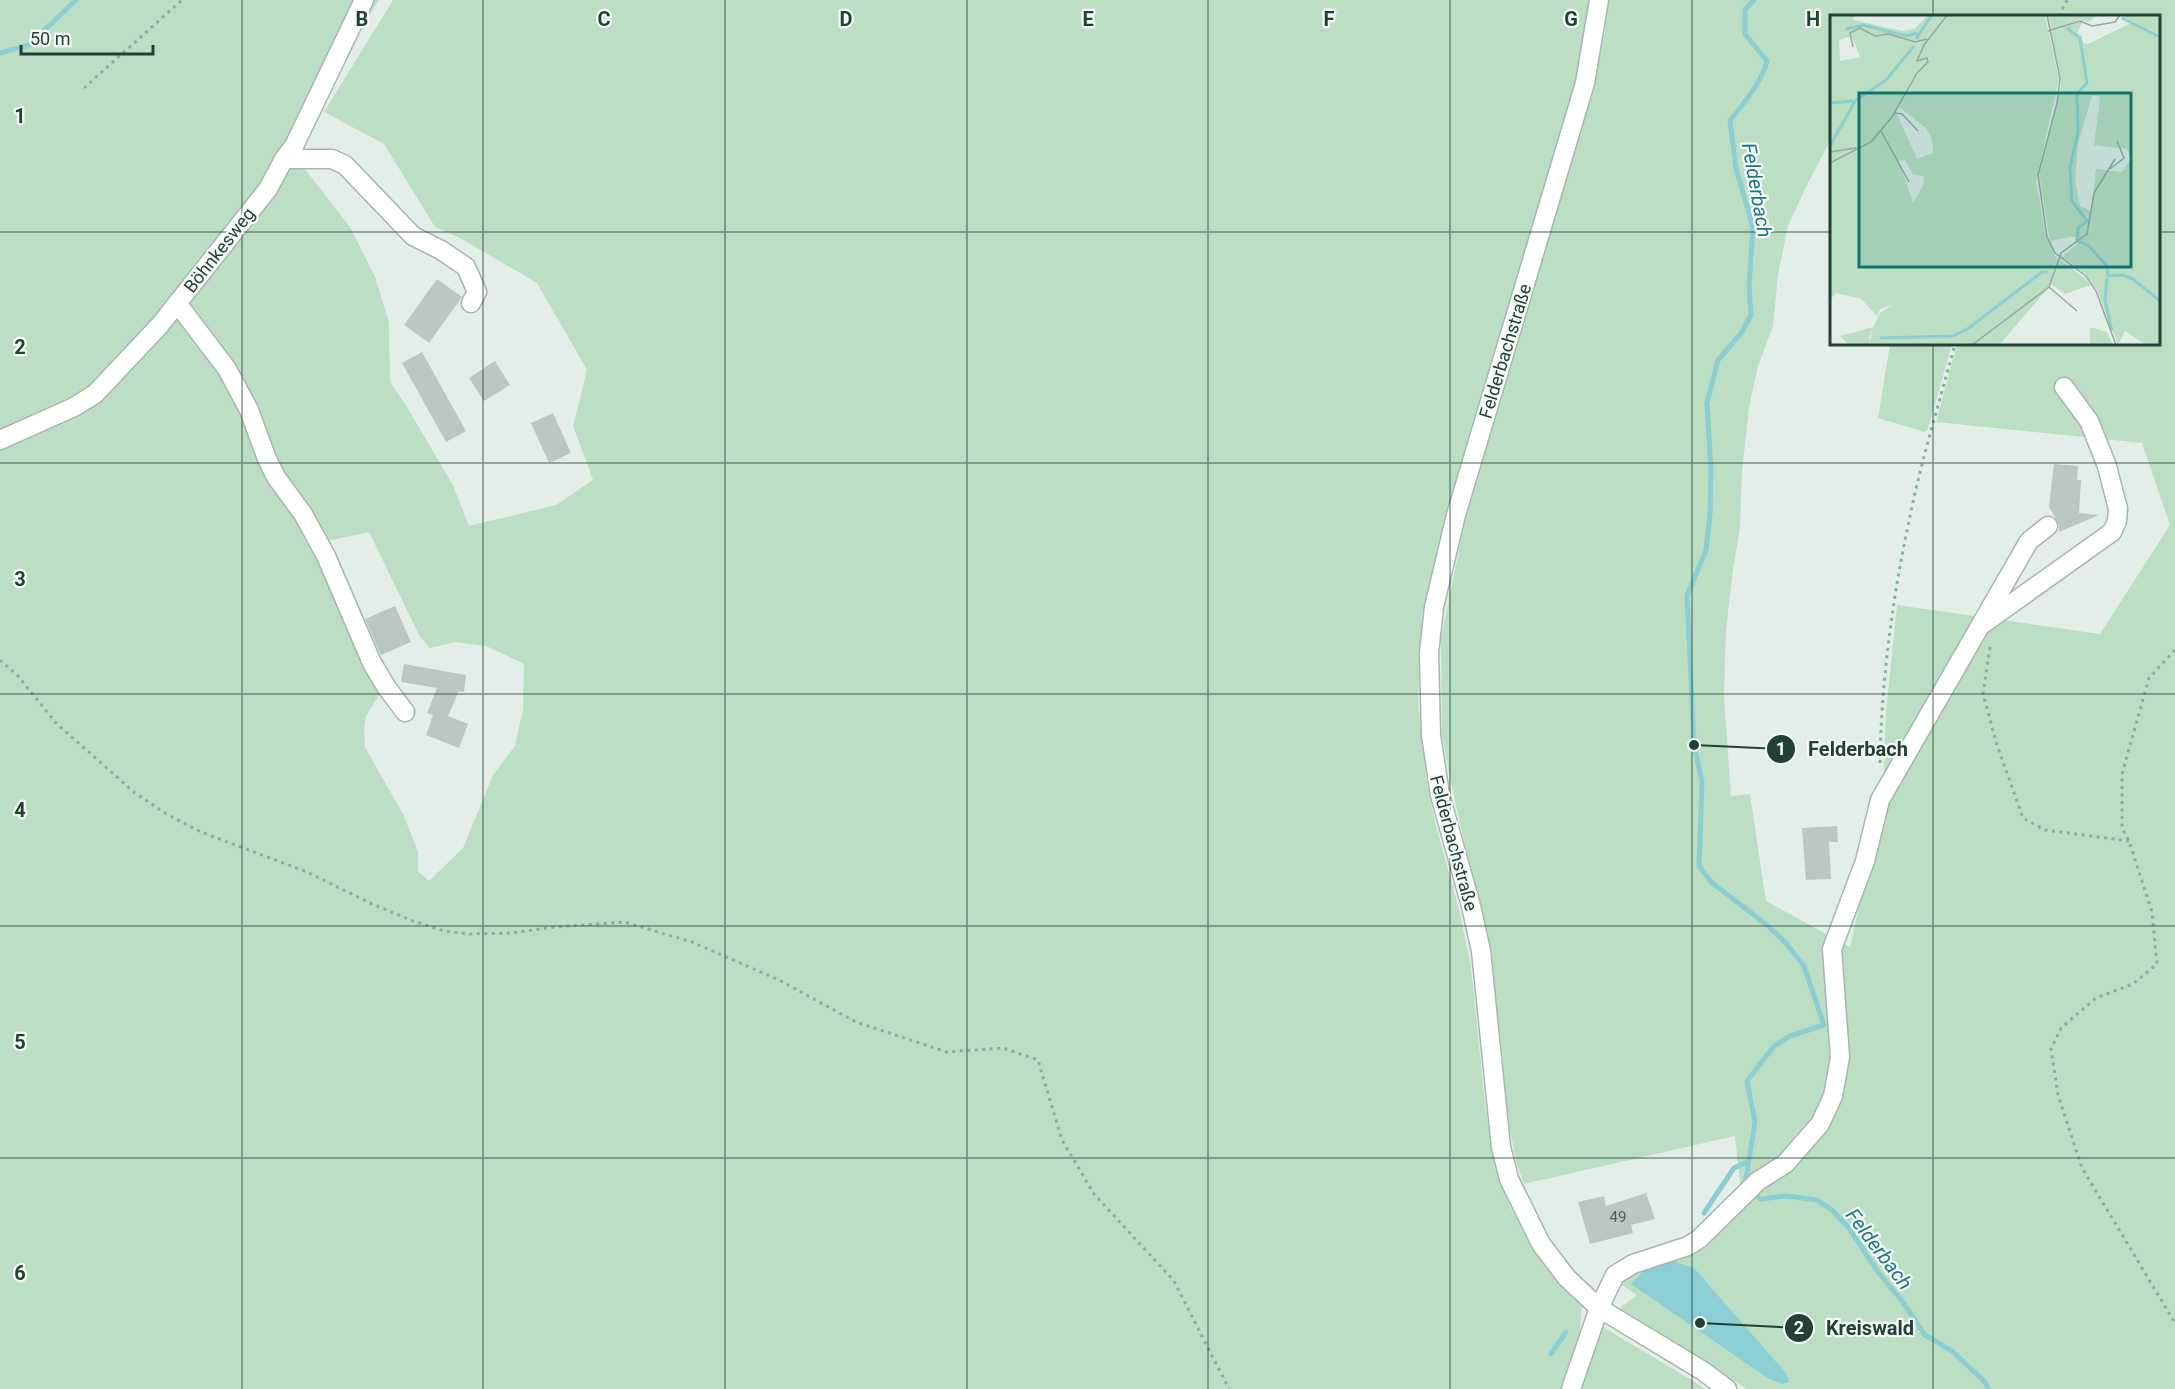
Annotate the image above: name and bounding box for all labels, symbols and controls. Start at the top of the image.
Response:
text: B [356,7,368,31]
text: C [597,7,611,31]
text: D [840,7,853,31]
text: E [1082,7,1094,31]
text: F [1324,7,1335,31]
text: G [1564,7,1578,31]
text: H [1806,7,1820,31]
inset map [1830,15,2160,345]
scale bar [21,18,153,56]
text: 50 m [30,28,70,49]
text: 1 [14,104,26,128]
water label: Felderbach [1737,141,1777,239]
street label: Böhnkesweg [179,203,259,297]
street label: Felderbachstraße [1475,281,1535,421]
text: 2 [14,335,26,359]
text: 3 [14,567,26,591]
callout: Felderbach [1766,730,1920,768]
text: Felderbach [1808,737,1908,761]
text: 1 [1776,738,1786,759]
street label: Felderbachstraße [1426,773,1482,913]
text: 4 [14,798,26,822]
text: 5 [14,1030,26,1054]
water label: Felderbach [1841,1204,1917,1294]
house number: 49 [1610,1208,1626,1226]
text: 6 [14,1261,26,1285]
callout: Kreiswald [1784,1309,1926,1347]
text: Kreiswald [1826,1316,1914,1340]
text: 2 [1794,1317,1804,1338]

